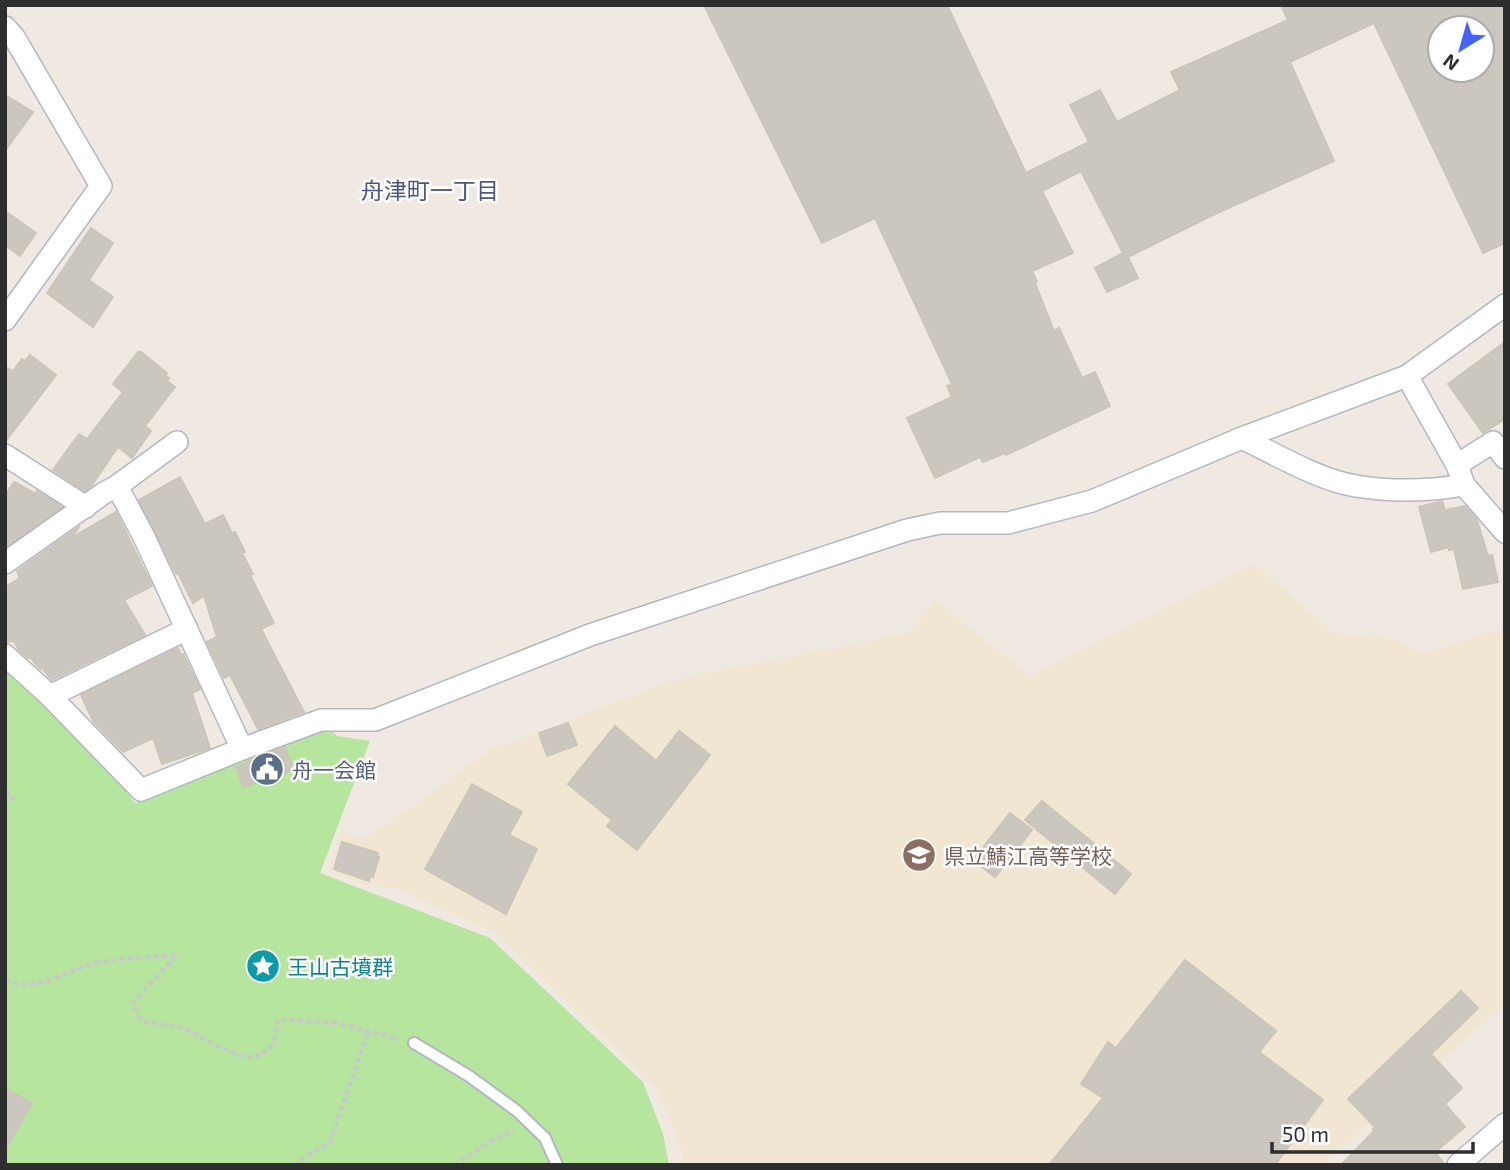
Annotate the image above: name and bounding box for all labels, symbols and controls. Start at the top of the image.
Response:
north arrow [1426,14,1496,84]
text: N [1438,50,1463,76]
district label: 舟津町一丁目 [361,176,499,204]
public building icon: 舟一会館 [248,750,286,788]
place label: 舟一会館 [292,757,376,782]
school or university icon: 県立鯖江高等学校 [900,836,938,874]
place label: 県立鯖江高等学校 [944,843,1112,868]
place icon: 王山古墳群 [244,947,282,985]
place label: 王山古墳群 [288,954,393,979]
scale bar [1272,1110,1473,1154]
text: 50 m [1282,1121,1329,1146]

